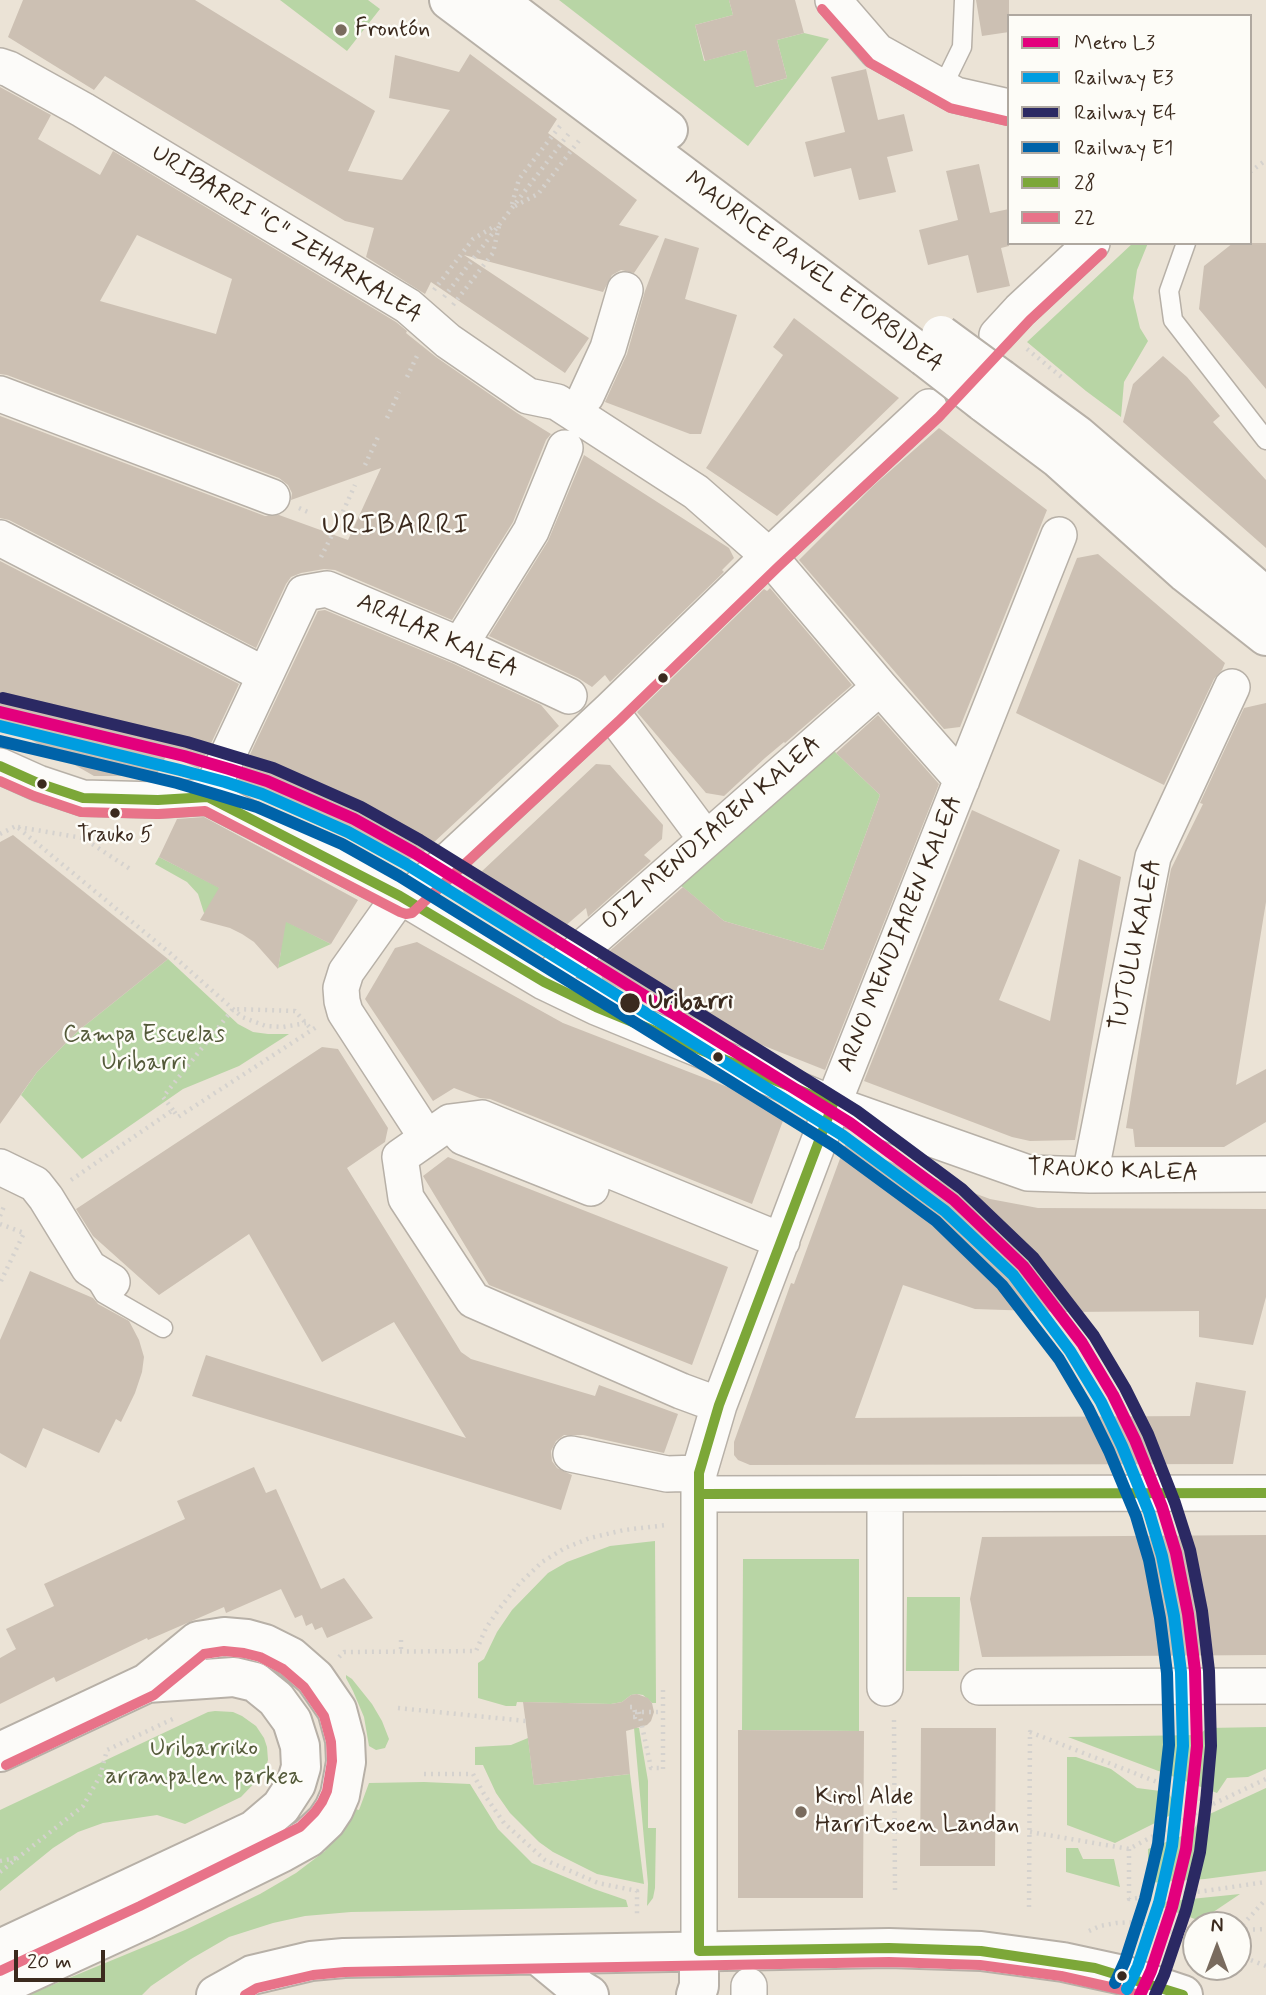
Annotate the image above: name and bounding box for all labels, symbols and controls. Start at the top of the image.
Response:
legend [1007,14,1252,245]
place label: Frontón [355,16,430,44]
marker: Frontón [333,22,349,38]
text: Metro L3 [1074,29,1155,57]
text: Railway E3 [1074,64,1174,92]
text: Railway E4 [1074,99,1176,127]
text: Railway E1 [1074,134,1173,162]
street label: URIBARRI "C" ZEHARKALEA [145,140,427,330]
street label: MAURICE RAVEL ETORBIDEA [678,166,948,380]
text: 28 [1074,169,1096,197]
text: 22 [1074,204,1095,232]
district label: URIBARRI [321,510,471,544]
street label: ARALAR KALEA [352,589,522,685]
unlabelled marker [656,671,670,685]
street label: OIZ MENDIAREN KALEA [596,731,828,937]
unlabelled marker [35,777,49,791]
street label: ARNO MENDIAREN KALEA [832,792,970,1076]
marker: Trauko 5 [108,806,122,820]
place label: Trauko 5 [77,823,153,849]
street label: TUTULU KALEA [1105,857,1169,1033]
place label: Uribarri [648,989,733,1017]
marker: Uribarri [618,991,642,1015]
park label: Campa Escuelas Uribarri [63,1022,225,1078]
unlabelled marker [711,1050,725,1064]
street label: TRAUKO KALEA [1027,1155,1199,1189]
park label: Uribarriko arranpalen parkea [105,1736,303,1792]
place label: Kirol Alde Harritxoen Landan [815,1784,1019,1840]
marker: Kirol Alde Harritxoen Landan [793,1804,809,1820]
north arrow [1182,1911,1252,1981]
text: N [1211,1914,1223,1939]
scale bar [18,1936,108,1980]
text: 20 m [27,1948,72,1976]
unlabelled marker [1115,1969,1129,1983]

